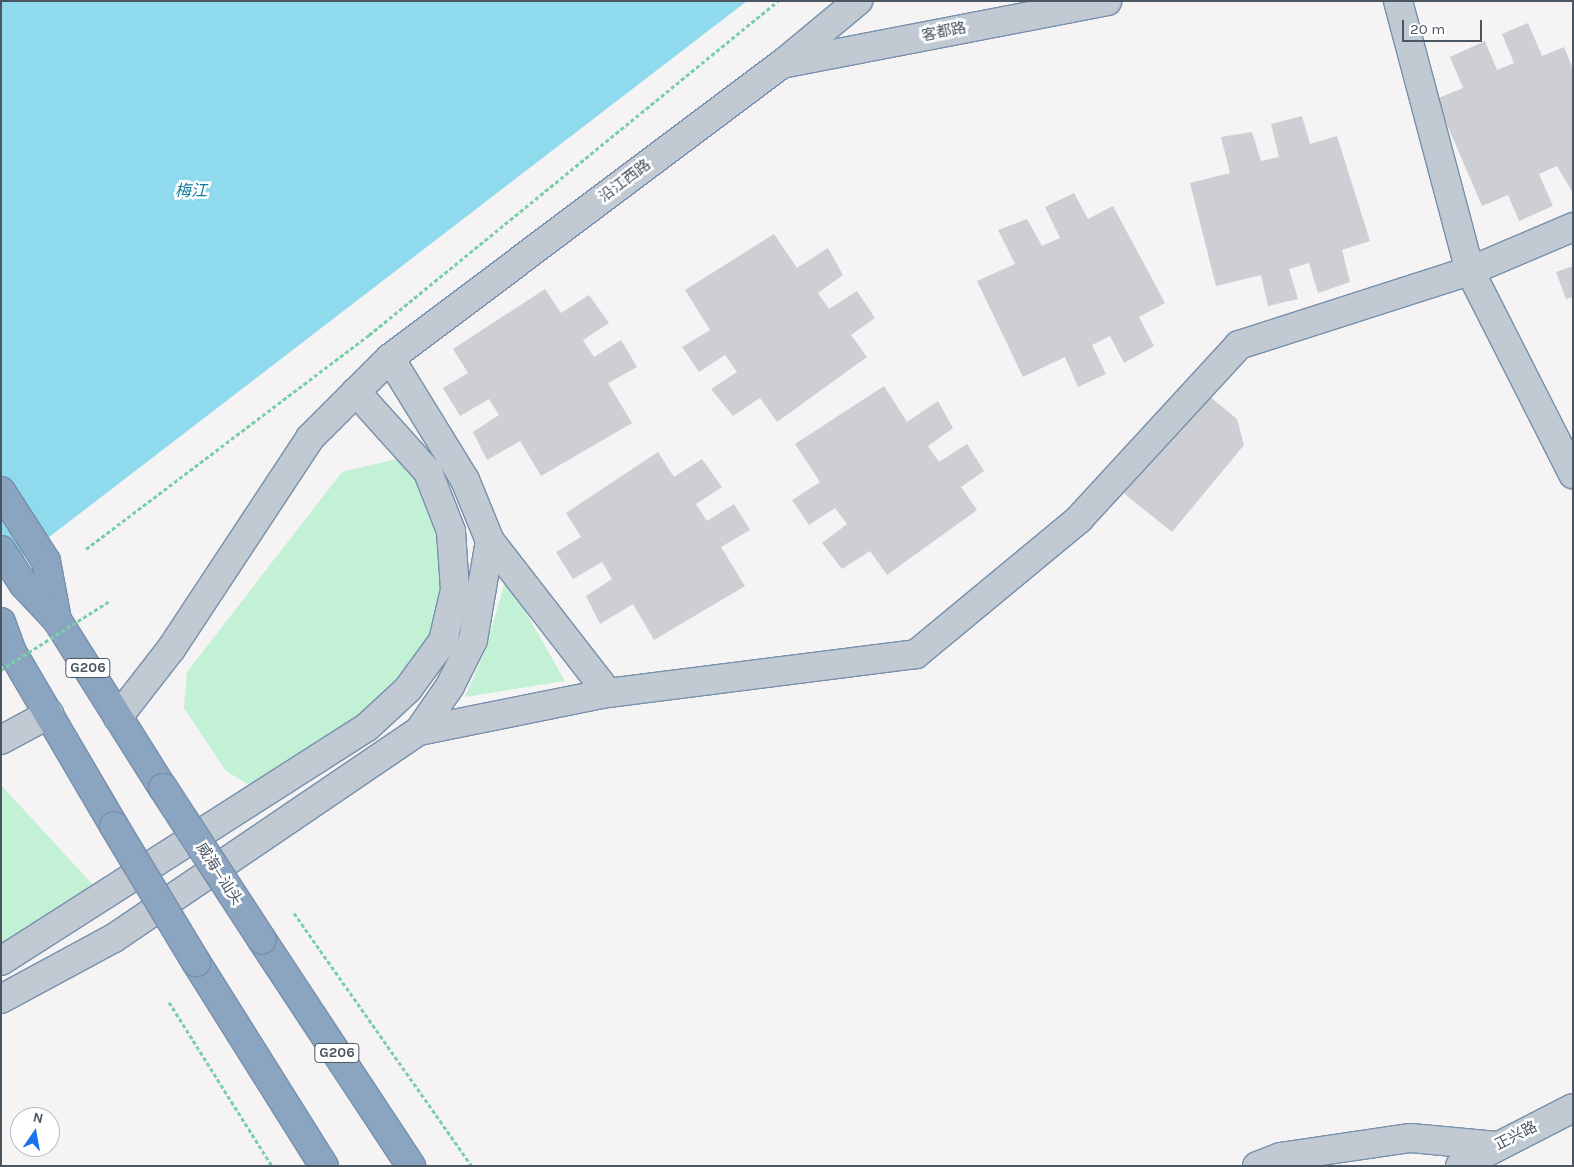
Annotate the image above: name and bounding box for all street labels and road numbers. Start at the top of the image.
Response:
street label: 客都路 [920,19,968,45]
street label: 沿江西路 [596,156,654,206]
road number: G206 [64,656,112,680]
street label: 威海—汕头 [192,839,246,909]
road number: G206 [313,1042,361,1064]
street label: 正兴路 [1492,1118,1540,1154]

